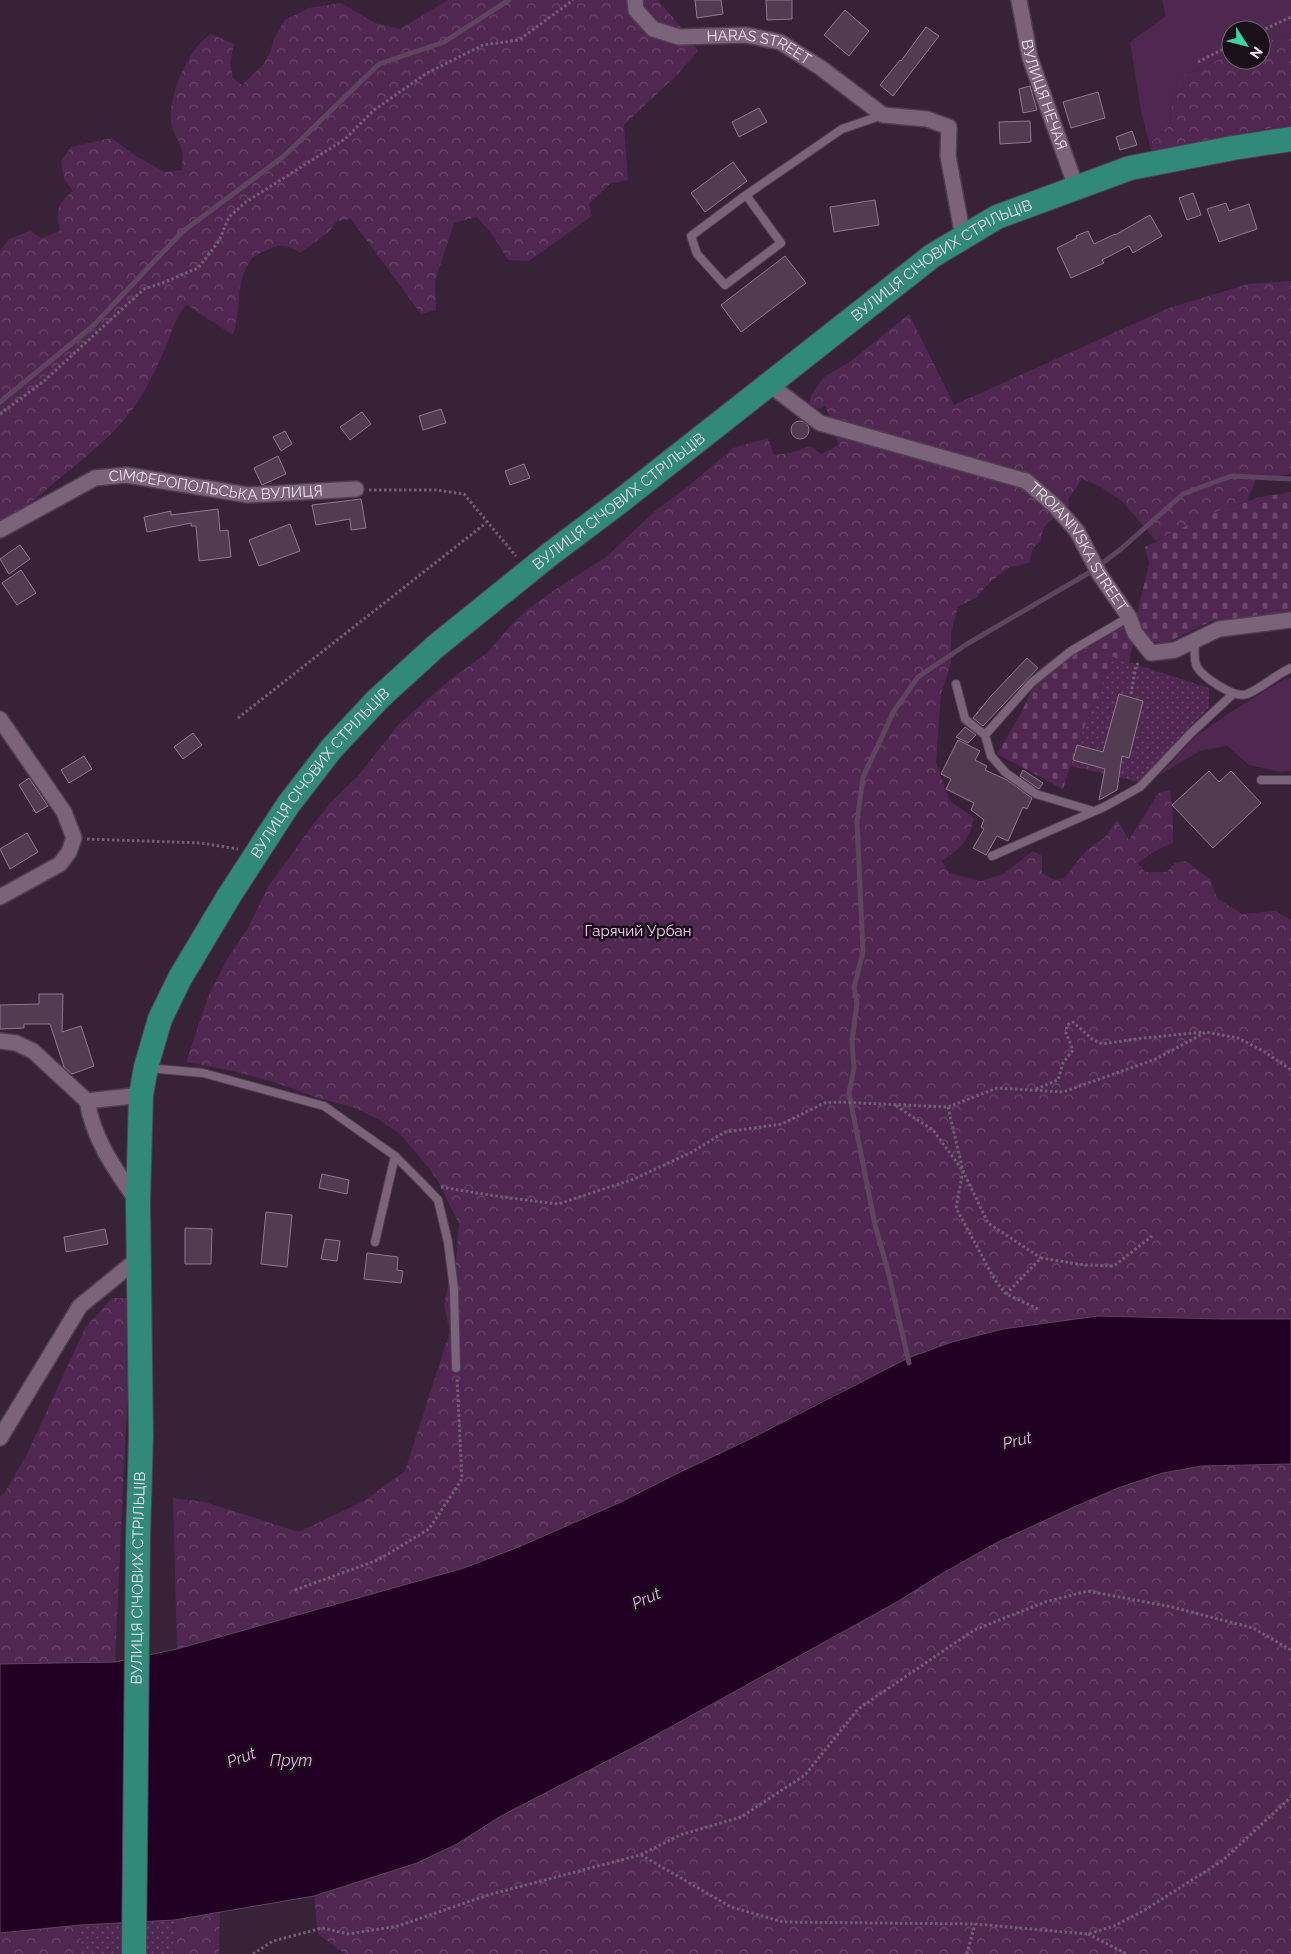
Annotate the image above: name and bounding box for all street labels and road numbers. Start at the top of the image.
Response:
street label: HARAS STREET [706,26,815,68]
street label: ВУЛИЦЯ НЕЧАЯ [1018,38,1071,152]
street label: ВУЛИЦЯ СІЧОВИХ СТРІЛЬЦІВ [848,196,1035,325]
street label: ВУЛИЦЯ СІЧОВИХ СТРІЛЬЦІВ [529,429,708,574]
street label: СІМФЕРОПОЛЬСЬКА ВУЛИЦЯ [108,466,323,504]
street label: TROIANIVSKA STREET [1025,478,1132,615]
street label: ВУЛИЦЯ СІЧОВИХ СТРІЛЬЦІВ [247,684,393,862]
street label: ВУЛИЦЯ СІЧОВИХ СТРІЛЬЦІВ [128,1471,149,1685]

